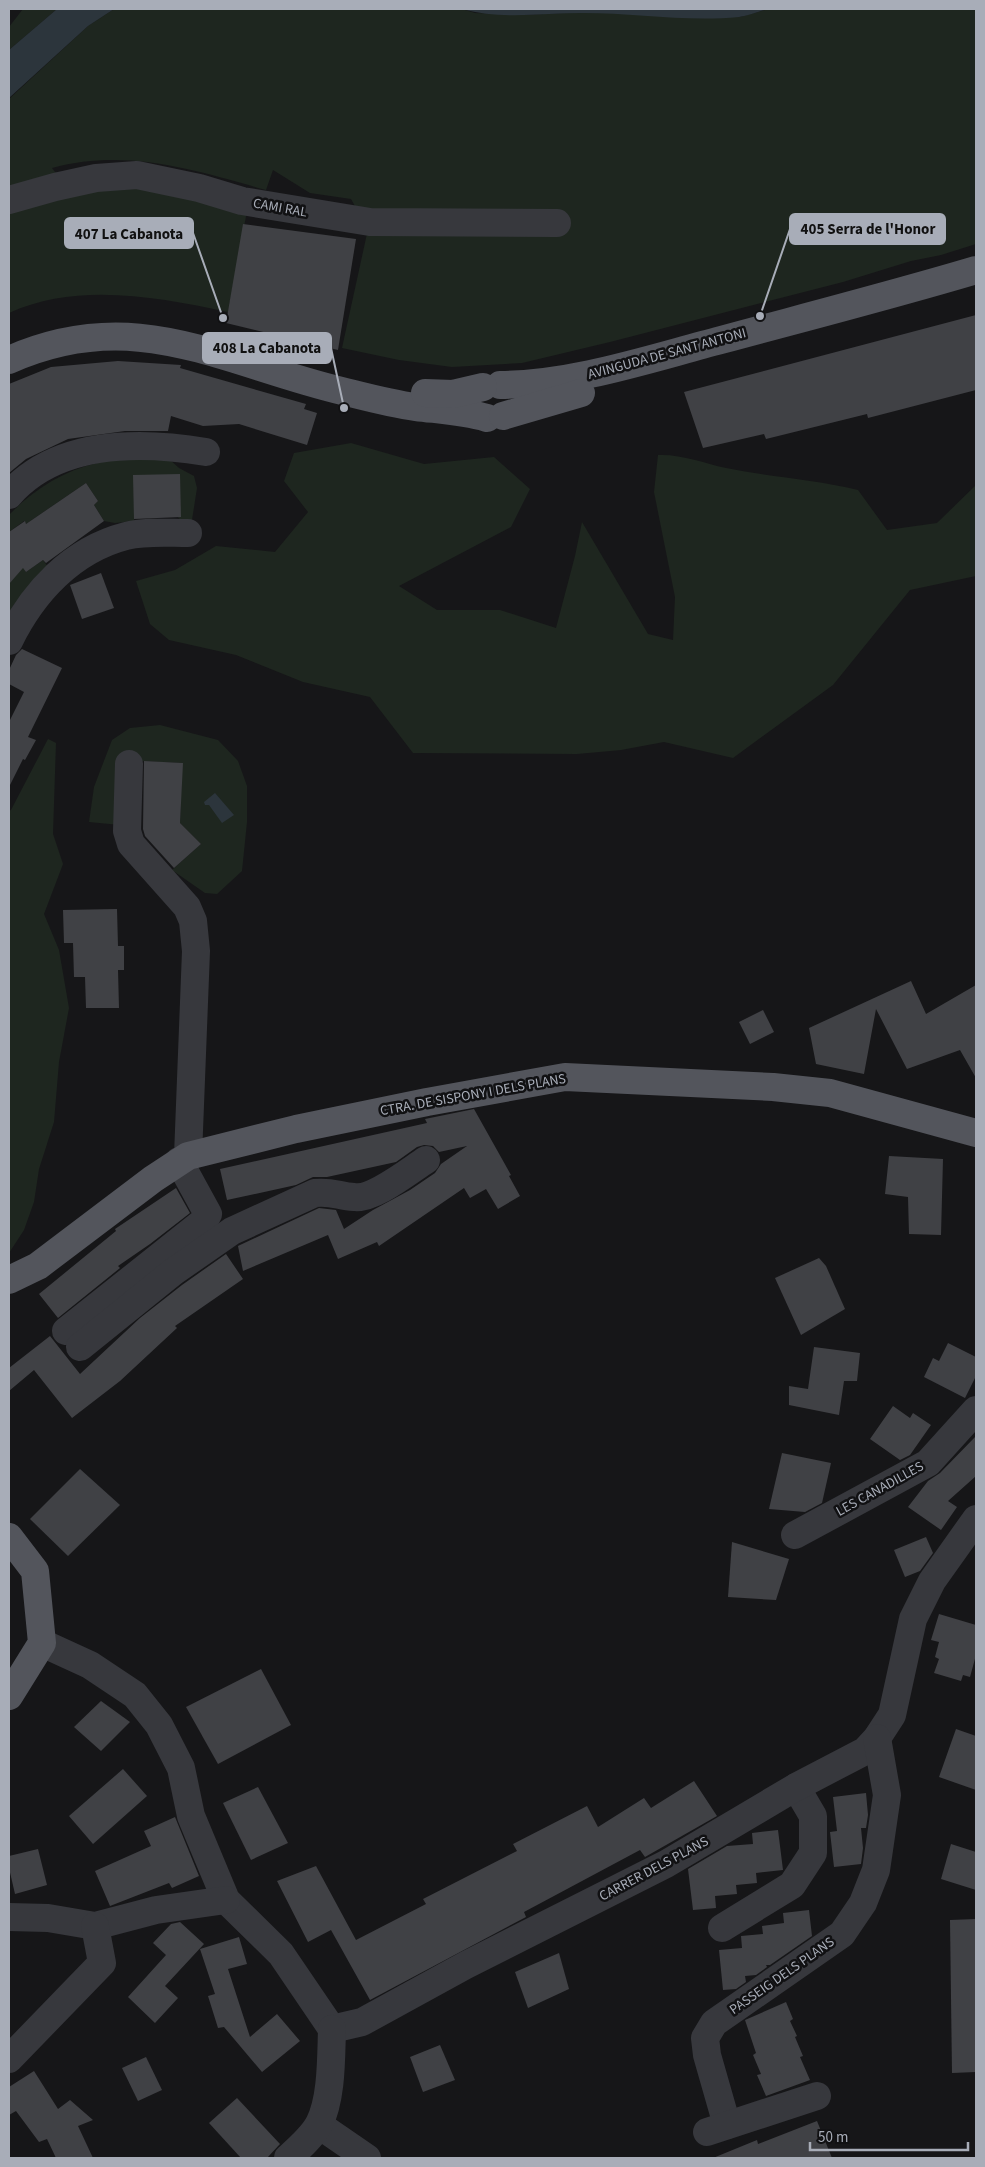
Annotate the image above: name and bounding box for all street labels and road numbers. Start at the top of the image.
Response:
street label: CAMI RAL [251,193,309,223]
street label: AVINGUDA DE SANT ANTONI [586,323,748,385]
street label: CTRA. DE SISPONY I DELS PLANS [379,1069,567,1121]
street label: LES CANADILLES [833,1457,927,1521]
street label: CARRER DELS PLANS [596,1832,712,1906]
street label: PASSEIG DELS PLANS [726,1932,838,2020]

